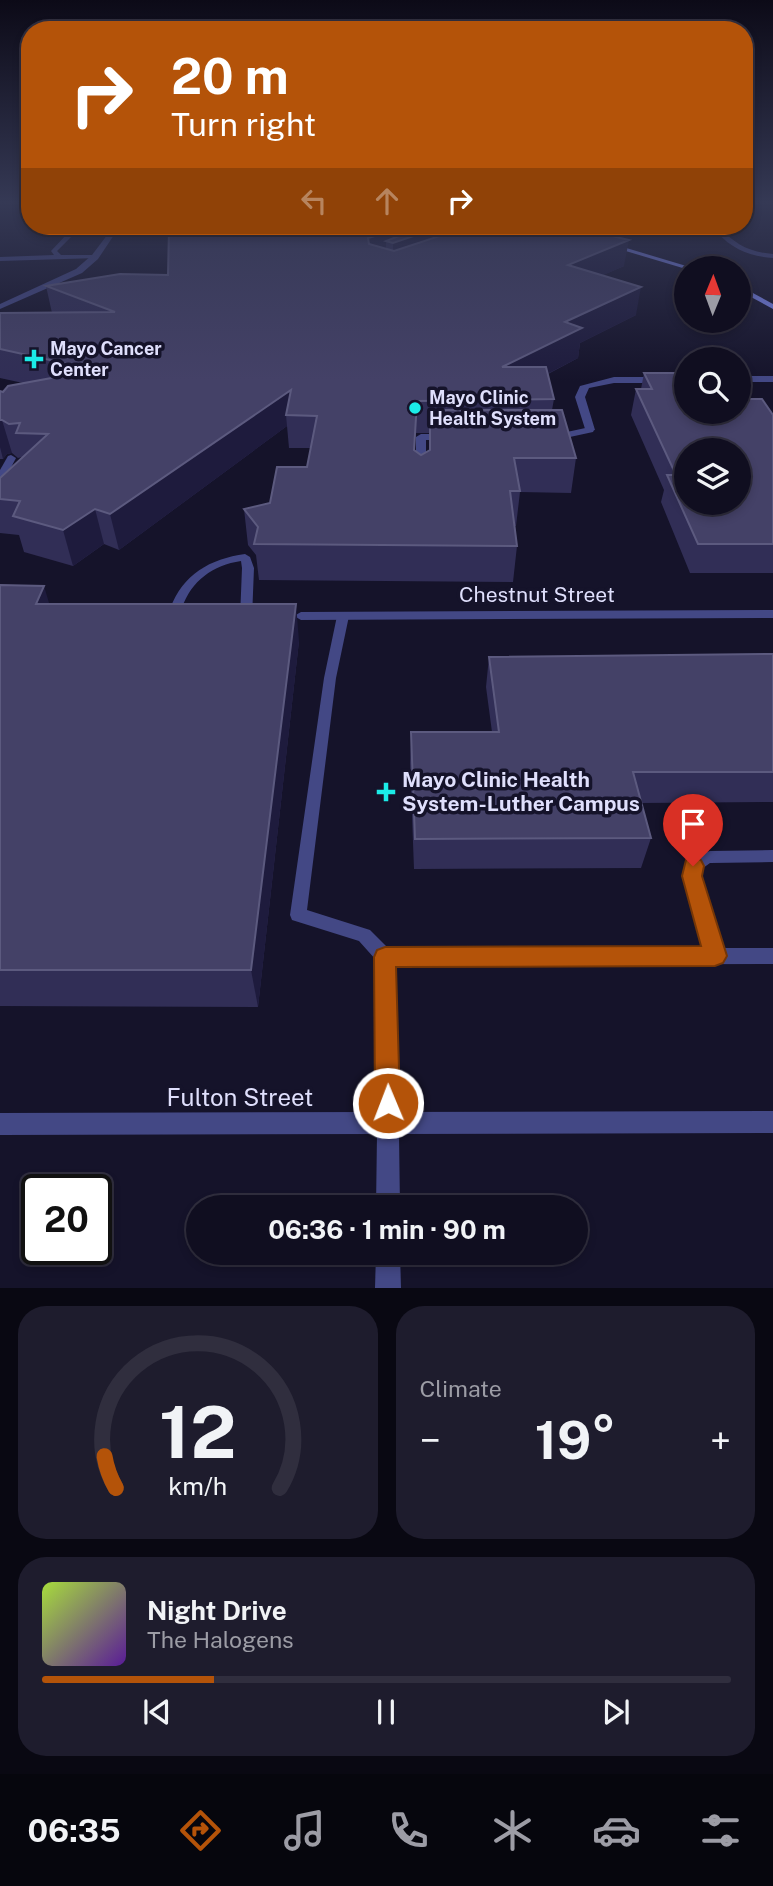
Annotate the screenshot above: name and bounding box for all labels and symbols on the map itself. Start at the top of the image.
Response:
north arrow [674,256,751,332]
place label: Mayo Cancer Center [50,338,162,380]
marker: Mayo Cancer Center [24,349,44,369]
place label: Mayo Clinic Health System [429,387,556,429]
marker: Mayo Clinic Health System [407,400,423,416]
street label: Chestnut Street [459,582,615,607]
place label: Mayo Clinic Health System-Luther Campus [402,767,640,816]
marker: Mayo Clinic Health System-Luther Campus [376,782,396,802]
pin [663,794,723,866]
position arrow [351,1066,425,1140]
street label: Fulton Street [167,1083,313,1111]
speed limit sign: 20 [21,1174,112,1265]

